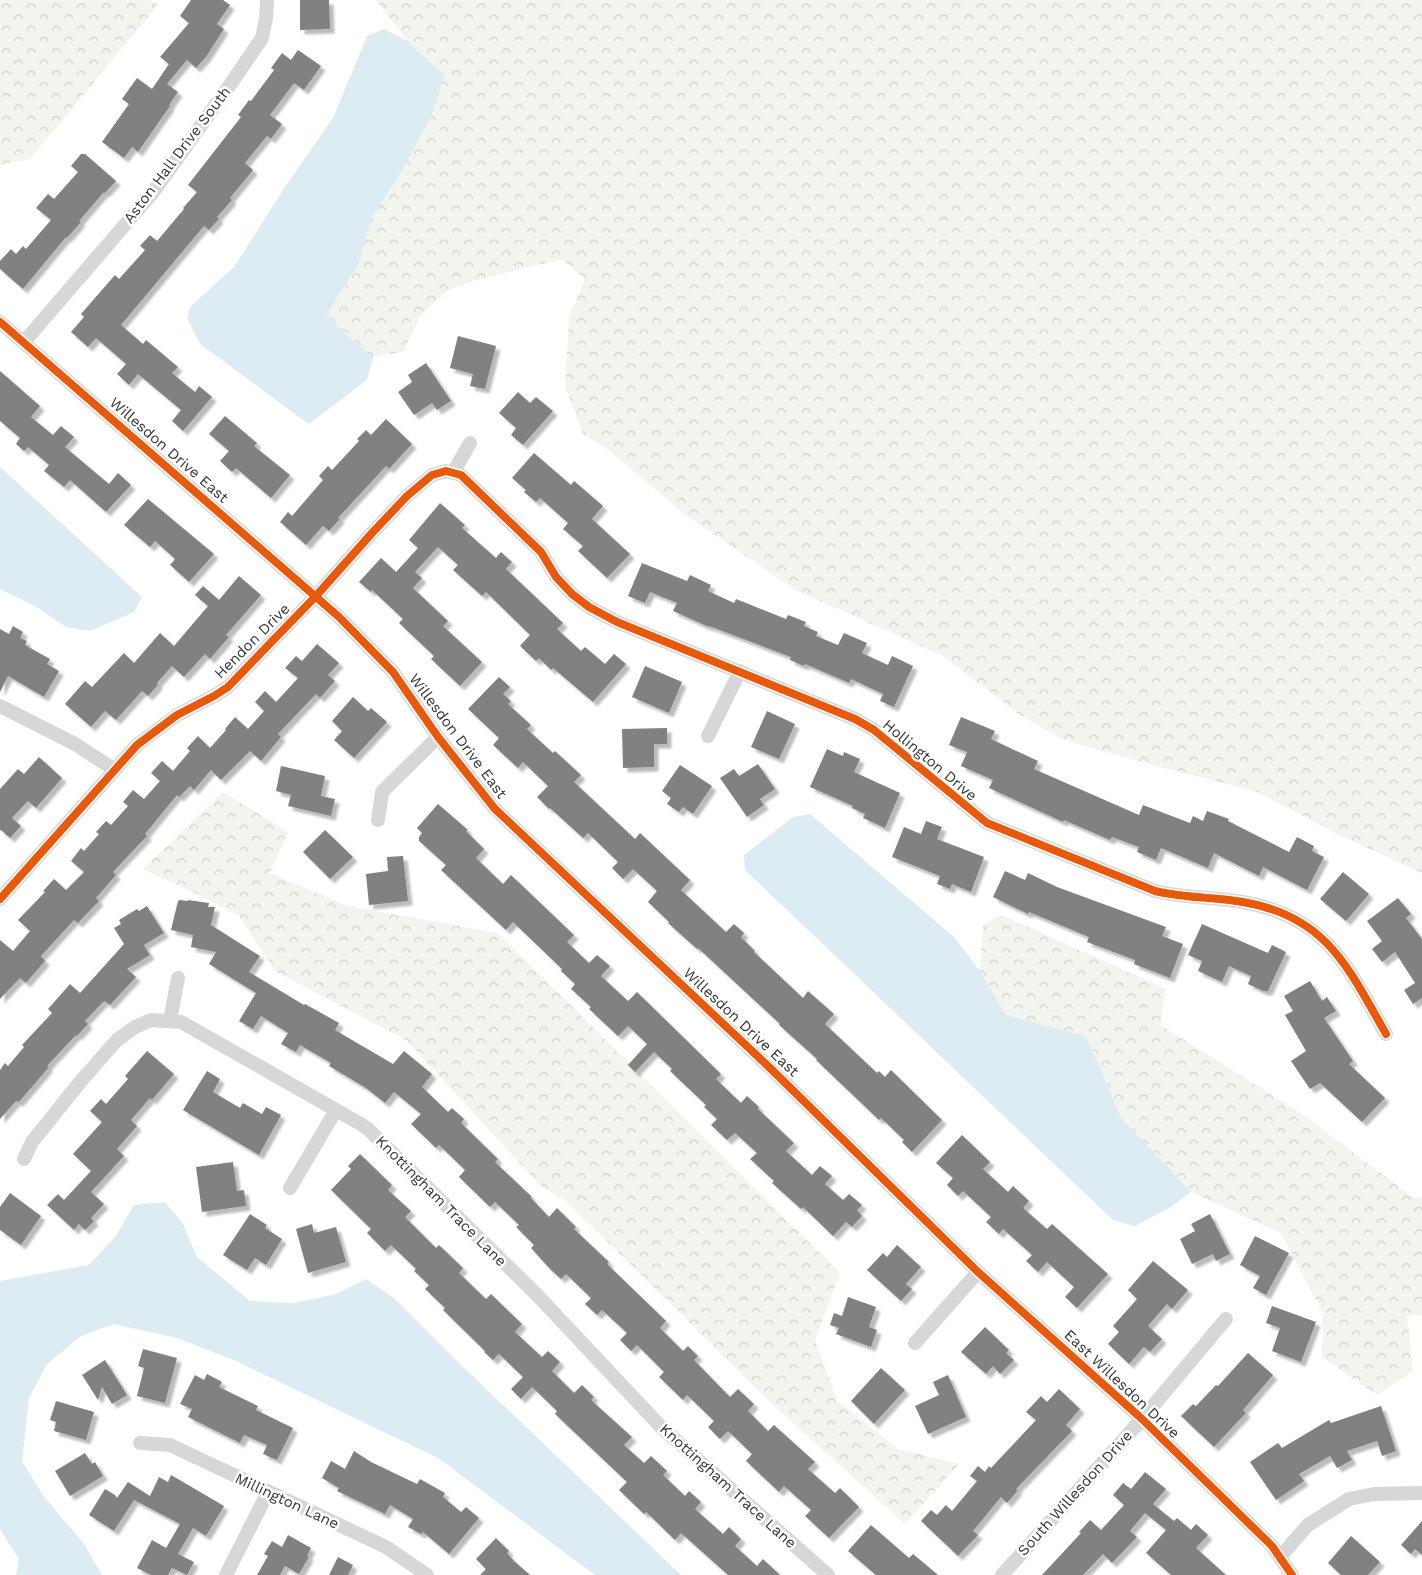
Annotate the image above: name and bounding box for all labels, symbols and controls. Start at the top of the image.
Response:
street label: Aston Hall Drive South [120,83,234,227]
street label: Willesdon Drive East [106,393,233,507]
street label: Hendon Drive [211,600,293,682]
street label: Willesdon Drive East [405,670,511,803]
street label: Hollington Drive [879,715,981,805]
street label: Willesdon Drive East [679,964,803,1081]
street label: Knottingham Trace Lane [372,1132,510,1270]
street label: East Willesdon Drive [1061,1326,1183,1442]
street label: Knottingham Trace Lane [656,1420,800,1552]
street label: South Willesdon Drive [1014,1427,1136,1559]
street label: Millington Lane [232,1469,342,1533]

